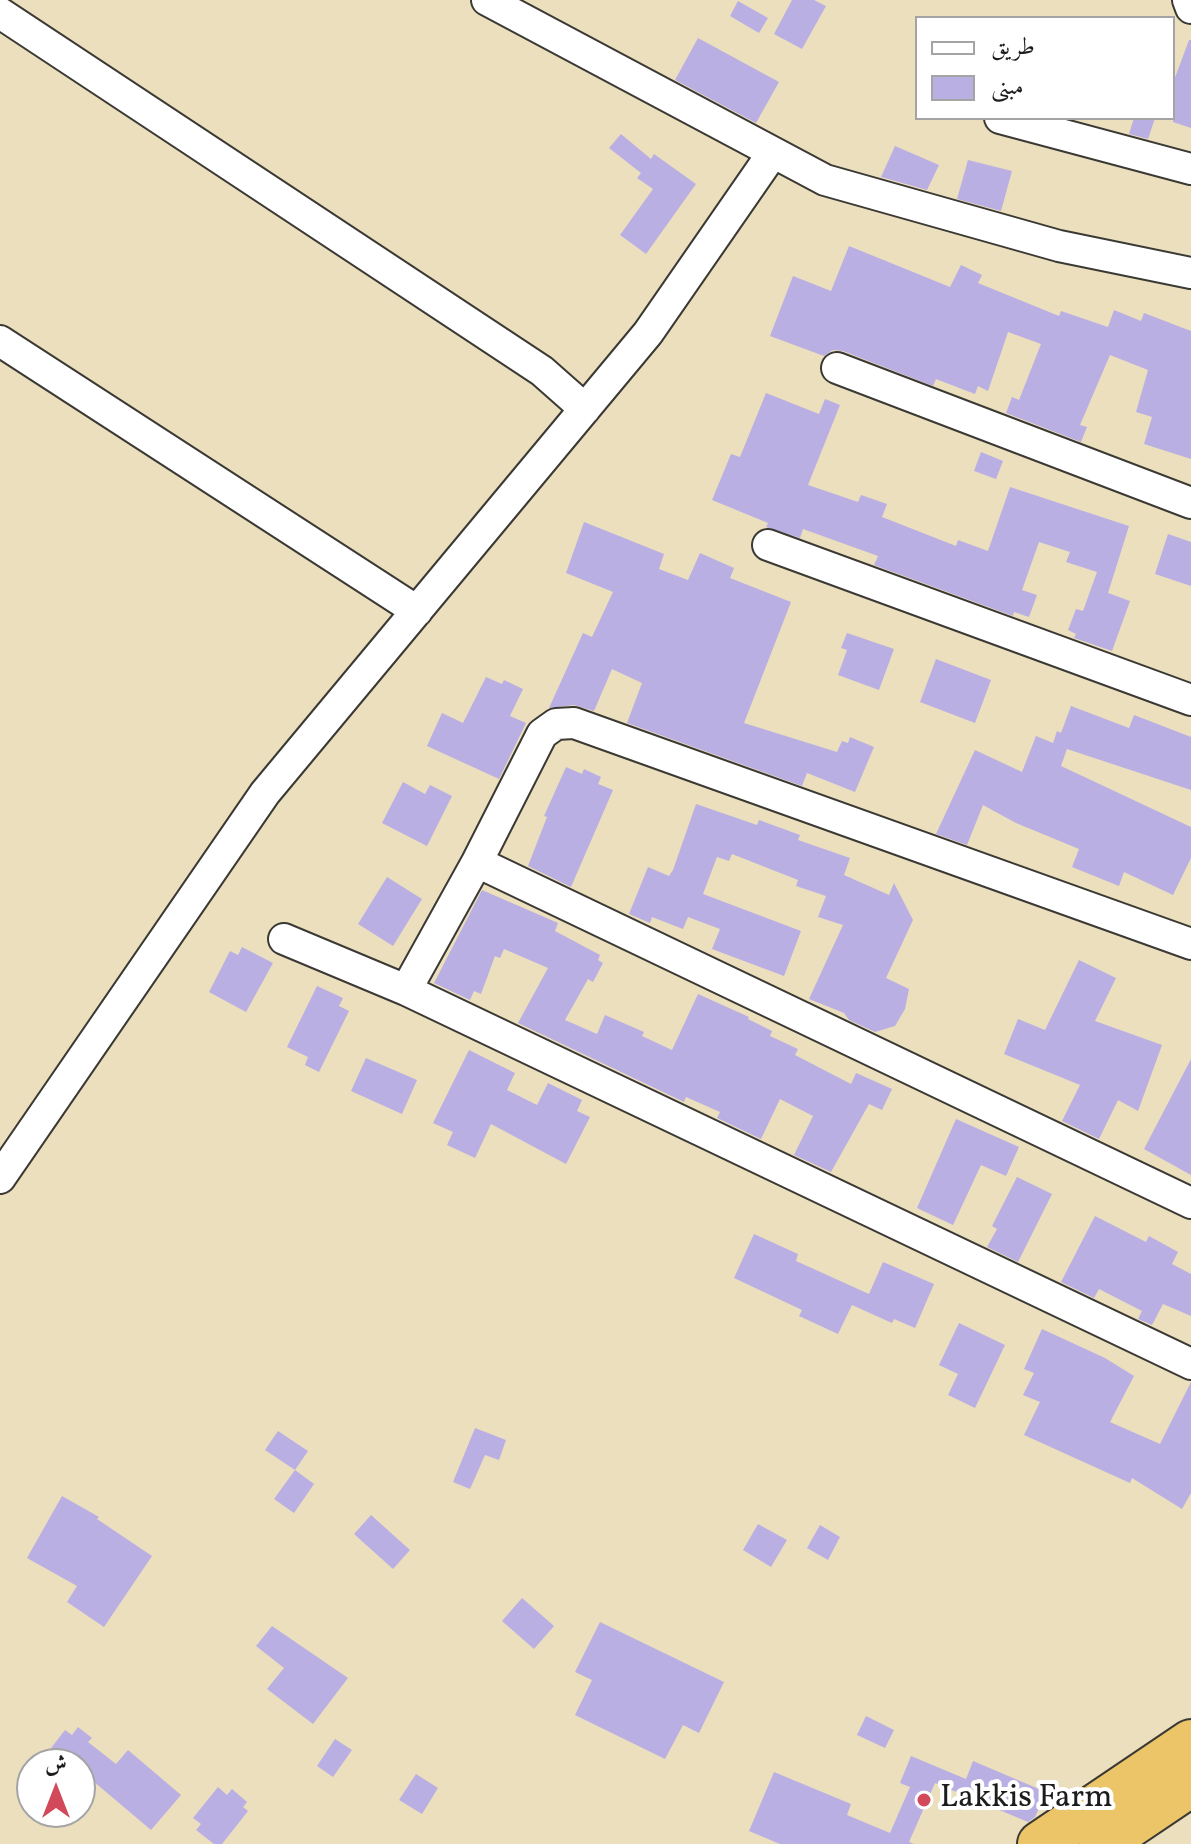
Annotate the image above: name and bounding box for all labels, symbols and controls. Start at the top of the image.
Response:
legend [915,16,1175,120]
text: طريق [991,31,1035,65]
text: مبنى [991,71,1024,105]
north arrow [16,1748,96,1828]
text: ش [45,1750,67,1781]
place label: Lakkis Farm [940,1781,1112,1819]
marker: Lakkis Farm [915,1791,933,1809]

